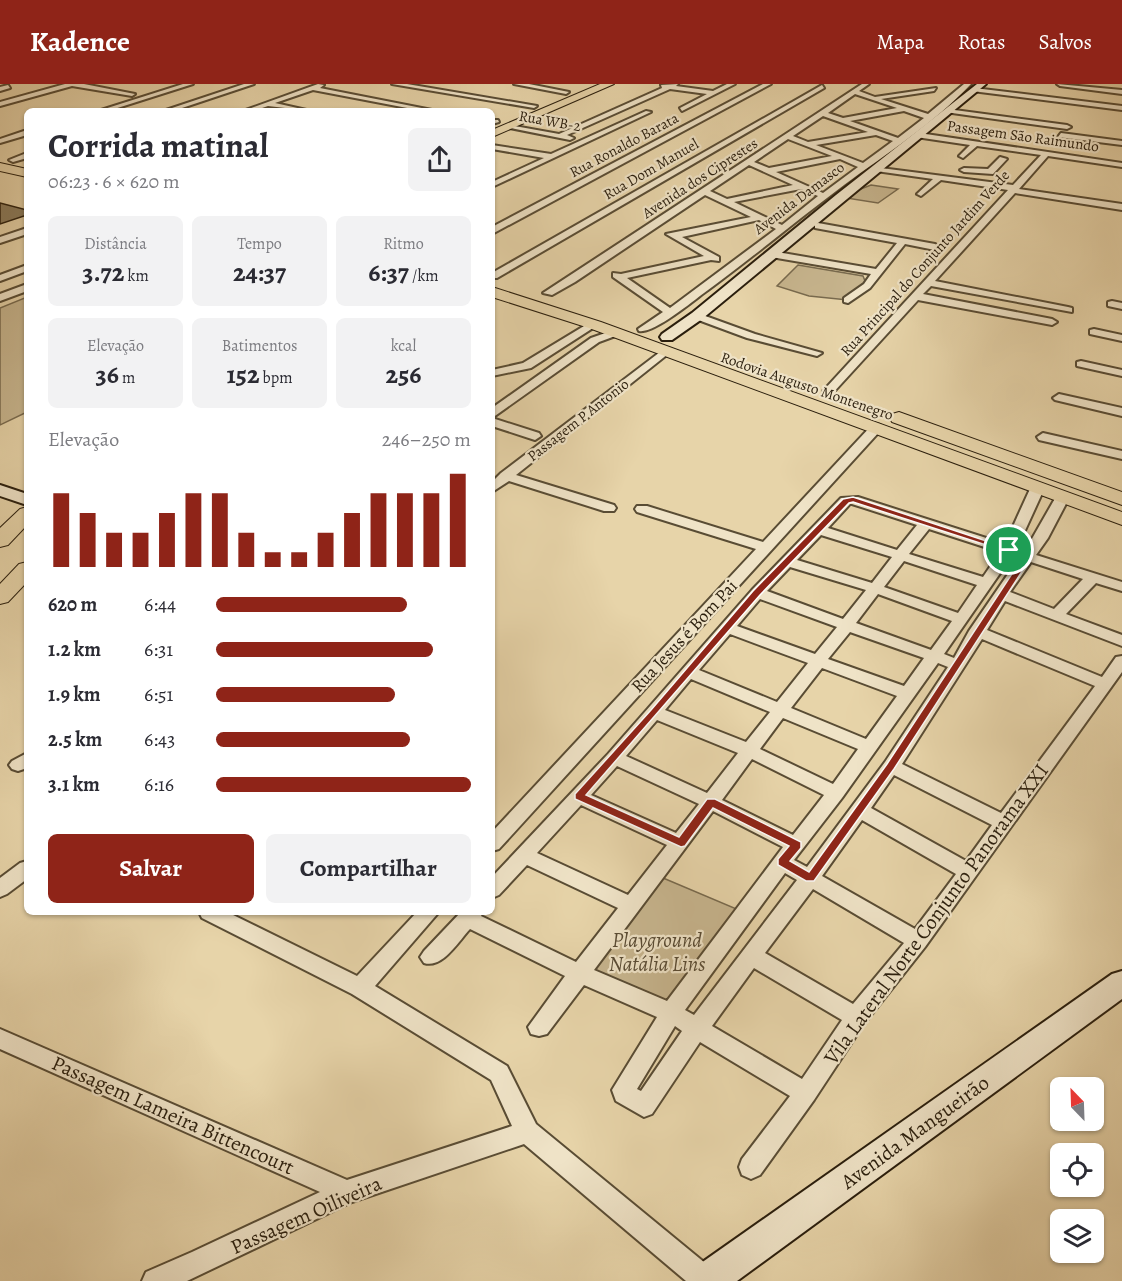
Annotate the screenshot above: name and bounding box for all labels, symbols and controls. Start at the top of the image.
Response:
text: Kadence [30,23,130,61]
text: Mapa [876,28,925,56]
text: Rotas [958,28,1005,56]
text: Salvos [1038,28,1092,56]
street label: Rua WB-2 [517,106,583,136]
street label: Rua Ronaldo Barata [566,108,682,182]
street label: Passagem São Raimundo [946,115,1100,157]
text: Corrida matinal [48,123,268,168]
button: share [408,128,471,191]
street label: Avenida dos Ciprestes [638,133,762,223]
street label: Rua Dom Manuel [600,134,702,204]
street label: Avenida Damasco [749,157,848,239]
street label: Rua Principal do Conjunto Jardim Verde [836,165,1014,360]
text: 06:23 · 6 × 620 m [48,168,180,195]
text: Distância [84,233,147,255]
text: Tempo [237,233,282,255]
text: Ritmo [383,233,424,255]
text: 3.72 [82,255,124,290]
text: 24:37 [233,255,286,290]
text: 6:37 [368,255,409,290]
text: km [124,265,149,287]
text: /km [409,265,439,287]
text: Elevação [87,335,144,357]
text: Batimentos [222,335,297,357]
text: kcal [391,335,416,357]
street label: Rodovia Augusto Montenegro [718,347,896,425]
text: 36 [96,357,119,392]
text: 152 [226,357,259,392]
text: 256 [386,357,421,392]
text: m [119,367,135,389]
text: bpm [259,367,293,389]
street label: Passagem P Antonio [523,374,633,466]
text: Elevação [48,426,119,453]
text: 246–250 m [382,426,471,453]
pin [983,524,1034,575]
icon: arrive [992,533,1025,566]
street label: Rua Jesus é Bom Pai [625,574,743,698]
text: 620 m [48,591,97,618]
text: 6:44 [144,591,176,618]
text: 1.2 km [48,636,101,663]
text: 6:31 [144,636,173,663]
text: 1.9 km [48,681,101,708]
text: 6:51 [144,681,173,708]
text: 2.5 km [48,726,102,753]
text: 6:43 [144,726,175,753]
street label: Vila Lateral Norte Conjunto Panorama XXI [817,758,1055,1071]
text: 3.1 km [48,771,100,798]
text: 6:16 [144,771,174,798]
button: Salvar [48,834,254,903]
button: Compartilhar [266,834,471,903]
park label: Playground Natália Lins [609,926,705,978]
street label: Passagem Lameira Bittencourt [47,1049,299,1181]
street label: Avenida Mangueirão [834,1069,995,1196]
north arrow [1050,1077,1104,1131]
map controls [1050,1077,1104,1263]
button: locate [1050,1143,1104,1197]
street label: Passagem Oiliveira [226,1169,386,1261]
button: layers [1050,1209,1104,1263]

